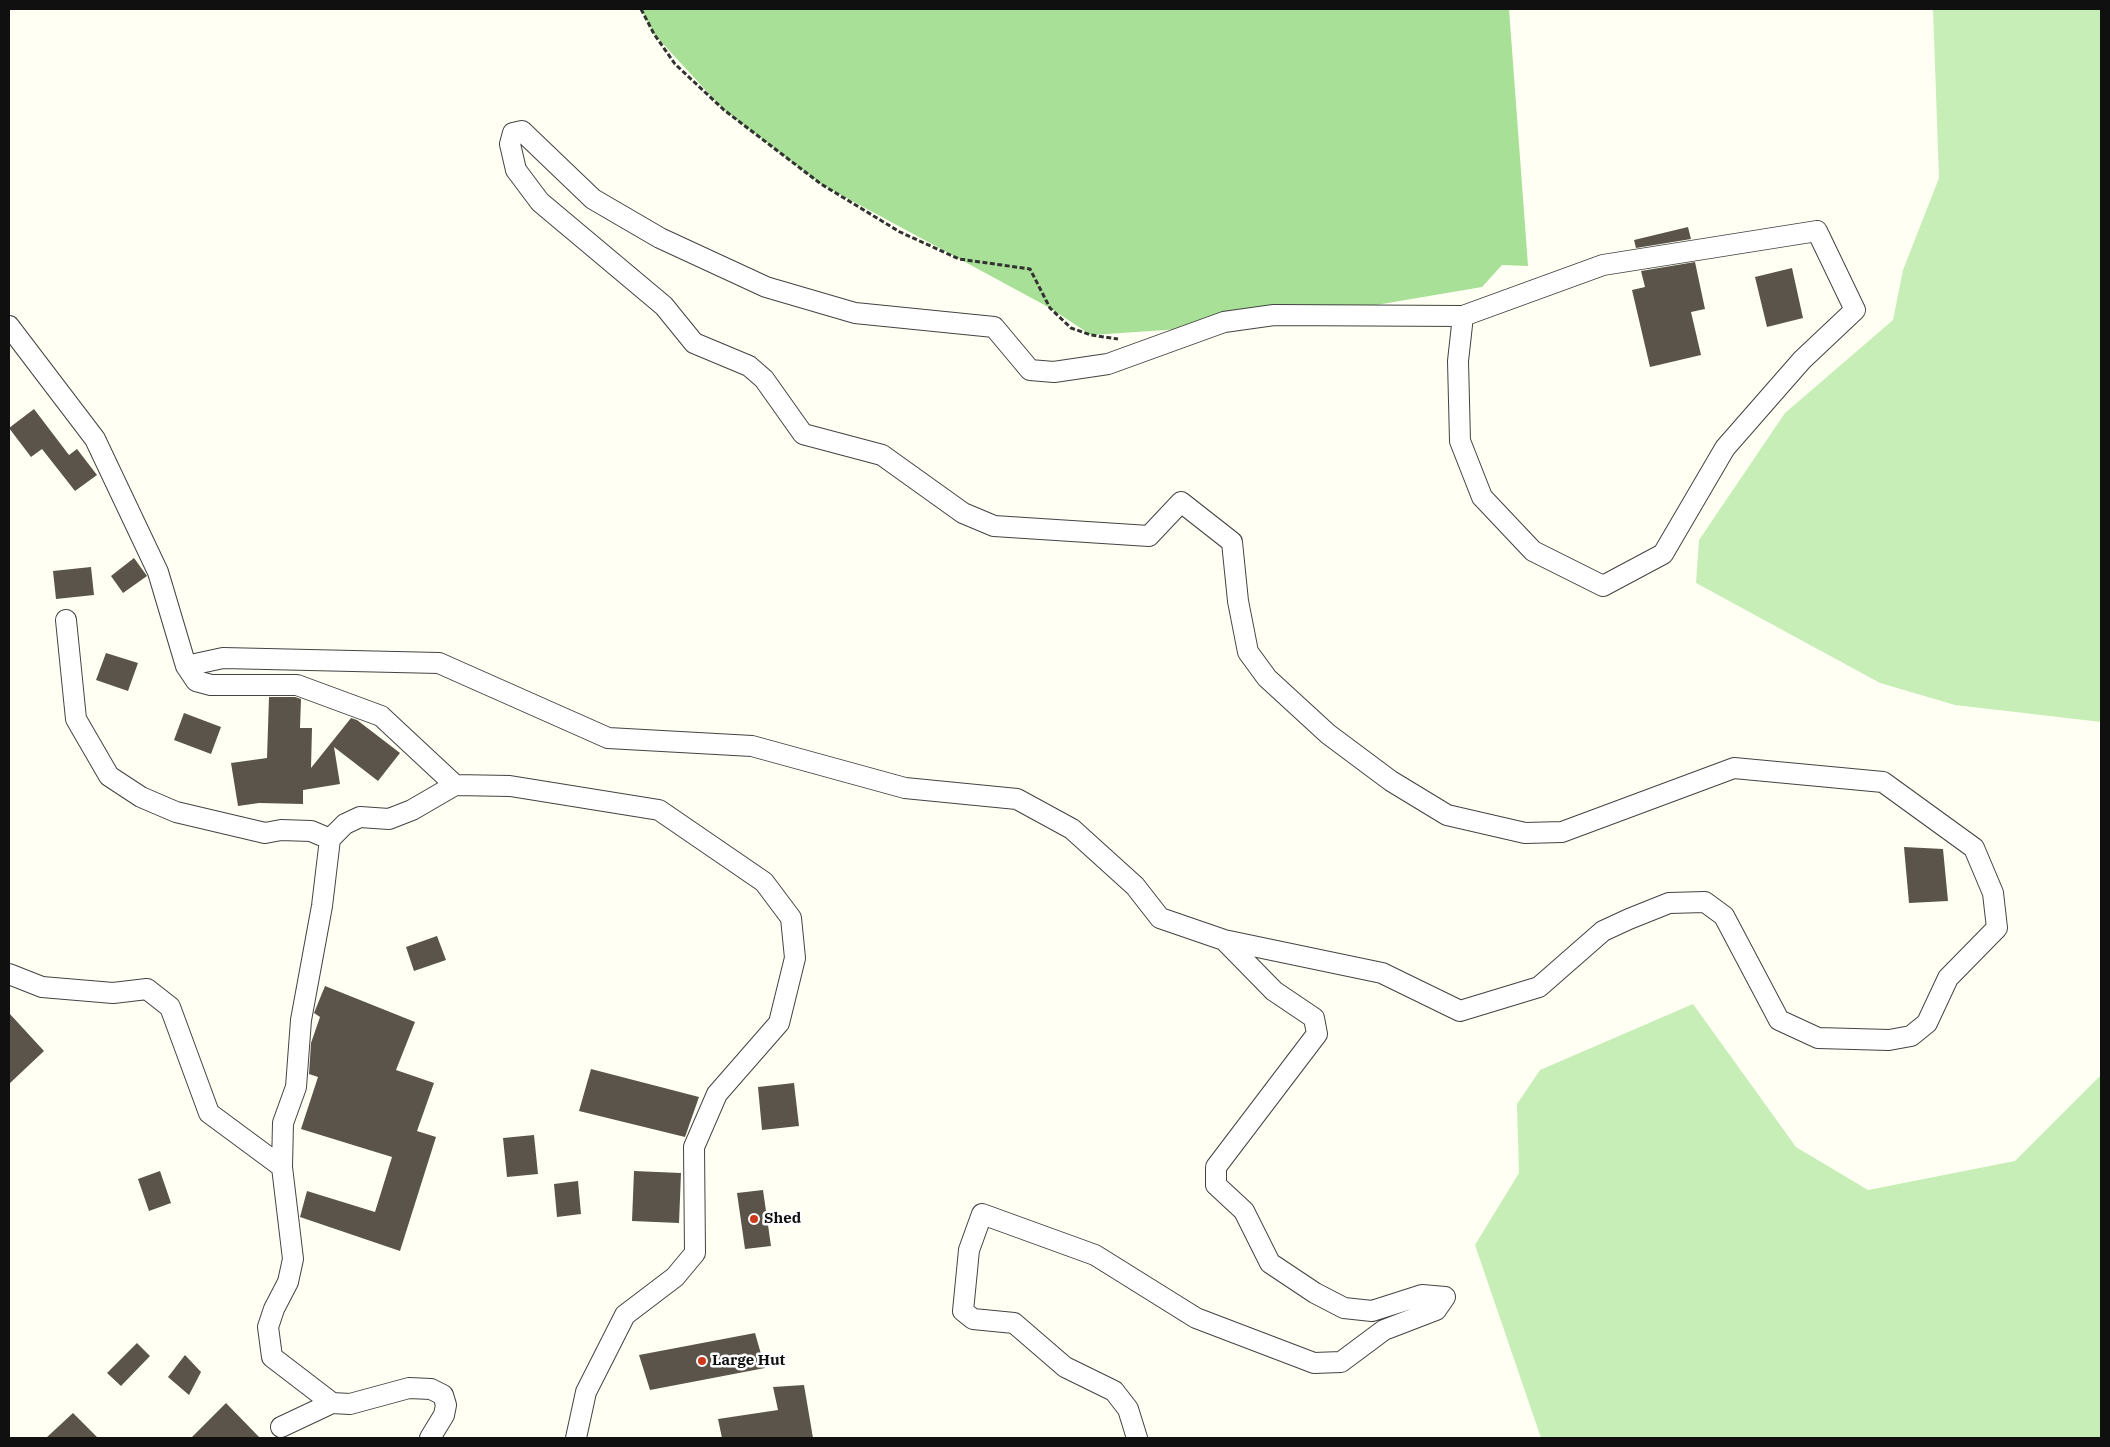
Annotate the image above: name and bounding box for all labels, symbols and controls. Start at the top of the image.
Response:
place label: Shed [764,1210,801,1228]
marker: Shed [748,1213,760,1225]
place label: Large Hut [712,1352,785,1370]
marker: Large Hut [696,1355,708,1367]

